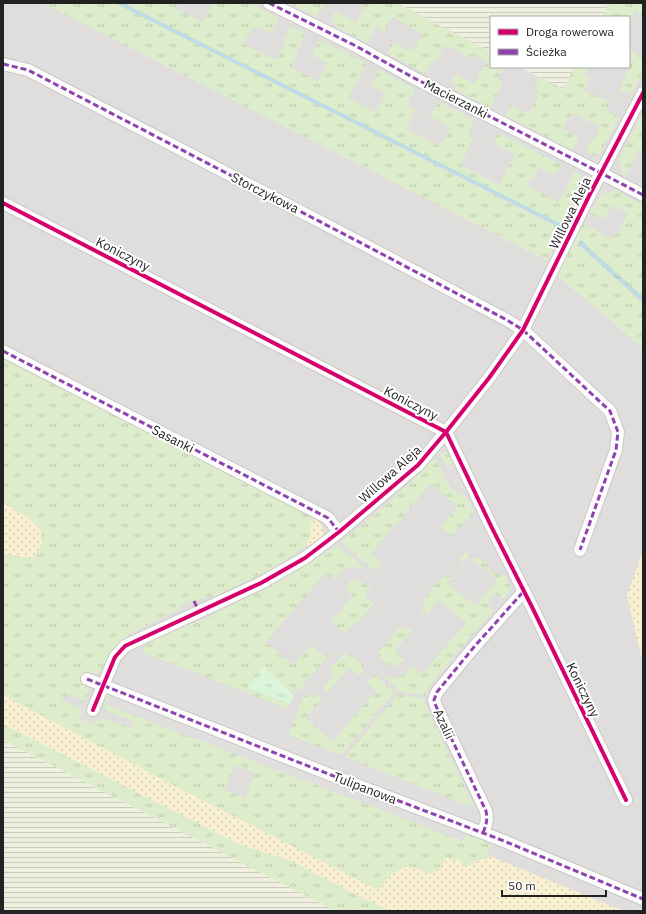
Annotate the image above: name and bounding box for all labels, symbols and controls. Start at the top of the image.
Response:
legend [490,16,630,68]
text: Droga rowerowa [526,24,615,39]
text: Ścieżka [526,44,567,59]
street label: Macierzanki [421,76,491,122]
street label: Storczykowa [228,169,302,217]
street label: Willowa Aleja [545,174,595,252]
street label: Koniczyny [93,233,153,275]
street label: Koniczyny [381,382,441,424]
street label: Sasanki [149,421,197,457]
street label: Willowa Aleja [355,442,425,506]
street label: Koniczyny [563,660,604,721]
street label: Azalii [430,706,458,742]
street label: Tulipanowa [331,768,399,808]
scale bar [502,872,606,898]
text: 50 m [508,878,536,893]

